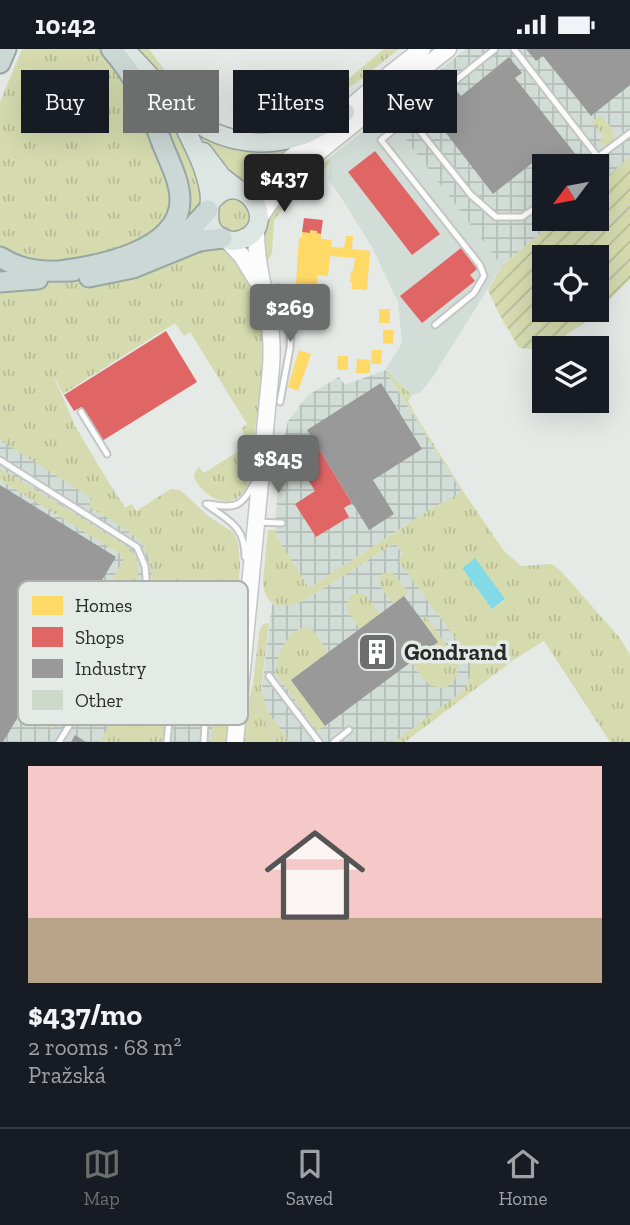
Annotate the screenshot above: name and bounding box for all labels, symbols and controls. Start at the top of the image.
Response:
text: 10:42 [35,9,96,41]
chip: Buy [21,70,109,133]
chip: Rent [123,70,219,133]
chip: Filters [233,70,349,133]
chip: New [363,70,457,133]
north arrow [532,154,609,231]
map controls [532,154,609,413]
pin: $437 [243,155,325,214]
text: $437 [260,163,308,191]
button: locate [532,245,609,322]
pin: $269 [249,285,331,344]
text: $269 [266,293,314,321]
button: layers [532,336,609,413]
pin: $845 [237,435,319,495]
text: $845 [254,444,302,472]
legend [18,581,248,725]
text: Homes [75,594,132,617]
text: Shops [75,626,124,649]
building icon: Gondrand [356,631,398,673]
place label: Gondrand [404,638,507,666]
text: Industry [75,657,146,680]
text: Other [75,689,123,712]
icon: home [252,812,378,938]
text: $437/mo [28,997,142,1033]
text: 2 rooms · 68 m² [28,1033,181,1061]
text: Pražská [28,1061,106,1089]
tab: Map [83,1145,121,1210]
tab: Saved [286,1145,333,1210]
tab: Home [498,1145,547,1210]

